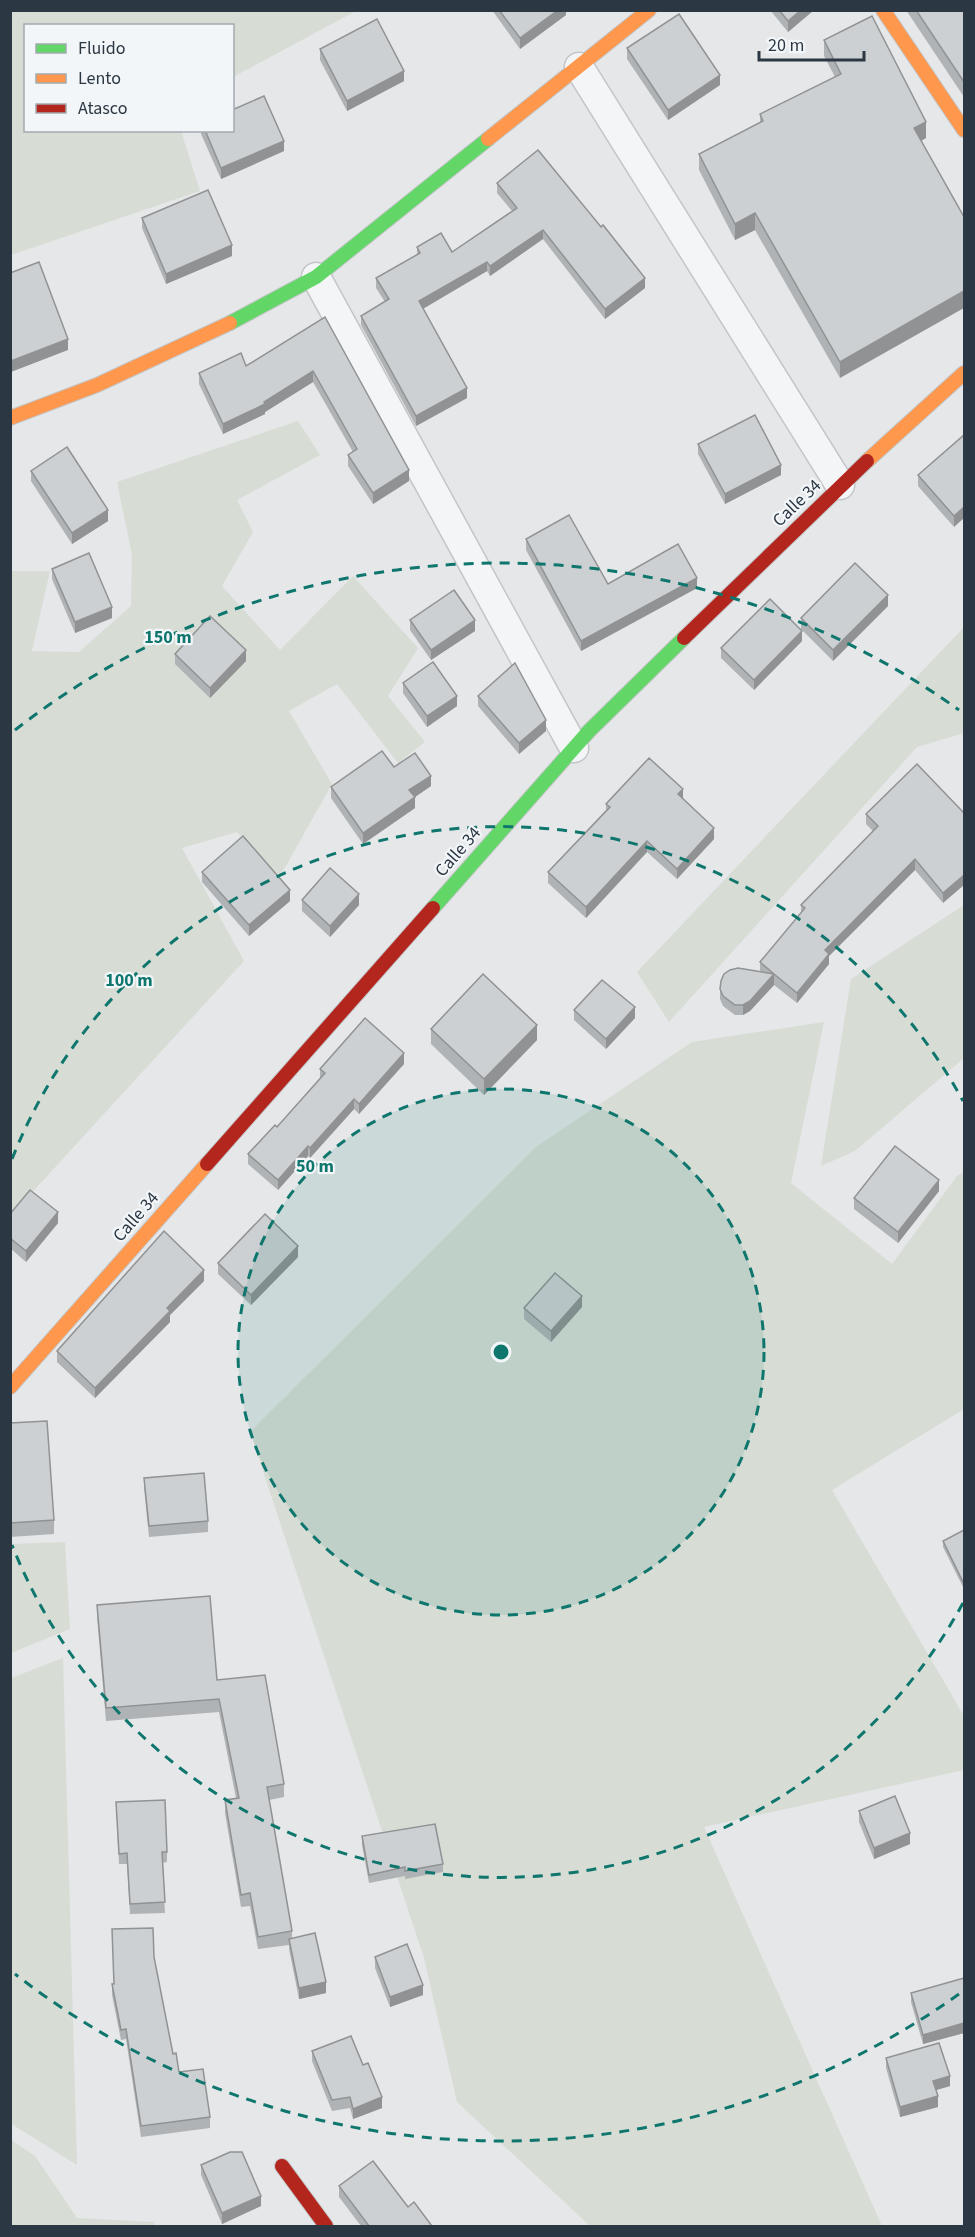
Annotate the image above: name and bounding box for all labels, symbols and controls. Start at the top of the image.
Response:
legend [24,24,234,132]
scale bar [759,24,864,62]
text: 20 m [768,33,804,58]
text: Fluido [78,36,125,61]
text: Lento [78,66,121,91]
text: Atasco [78,96,127,121]
street label: Calle 34 [767,473,827,532]
text: 150 m [144,625,192,650]
street label: Calle 34 [429,822,487,882]
text: 100 m [105,968,153,993]
text: 50 m [296,1154,334,1179]
street label: Calle 34 [107,1187,165,1247]
centre of rings [491,1342,511,1362]

